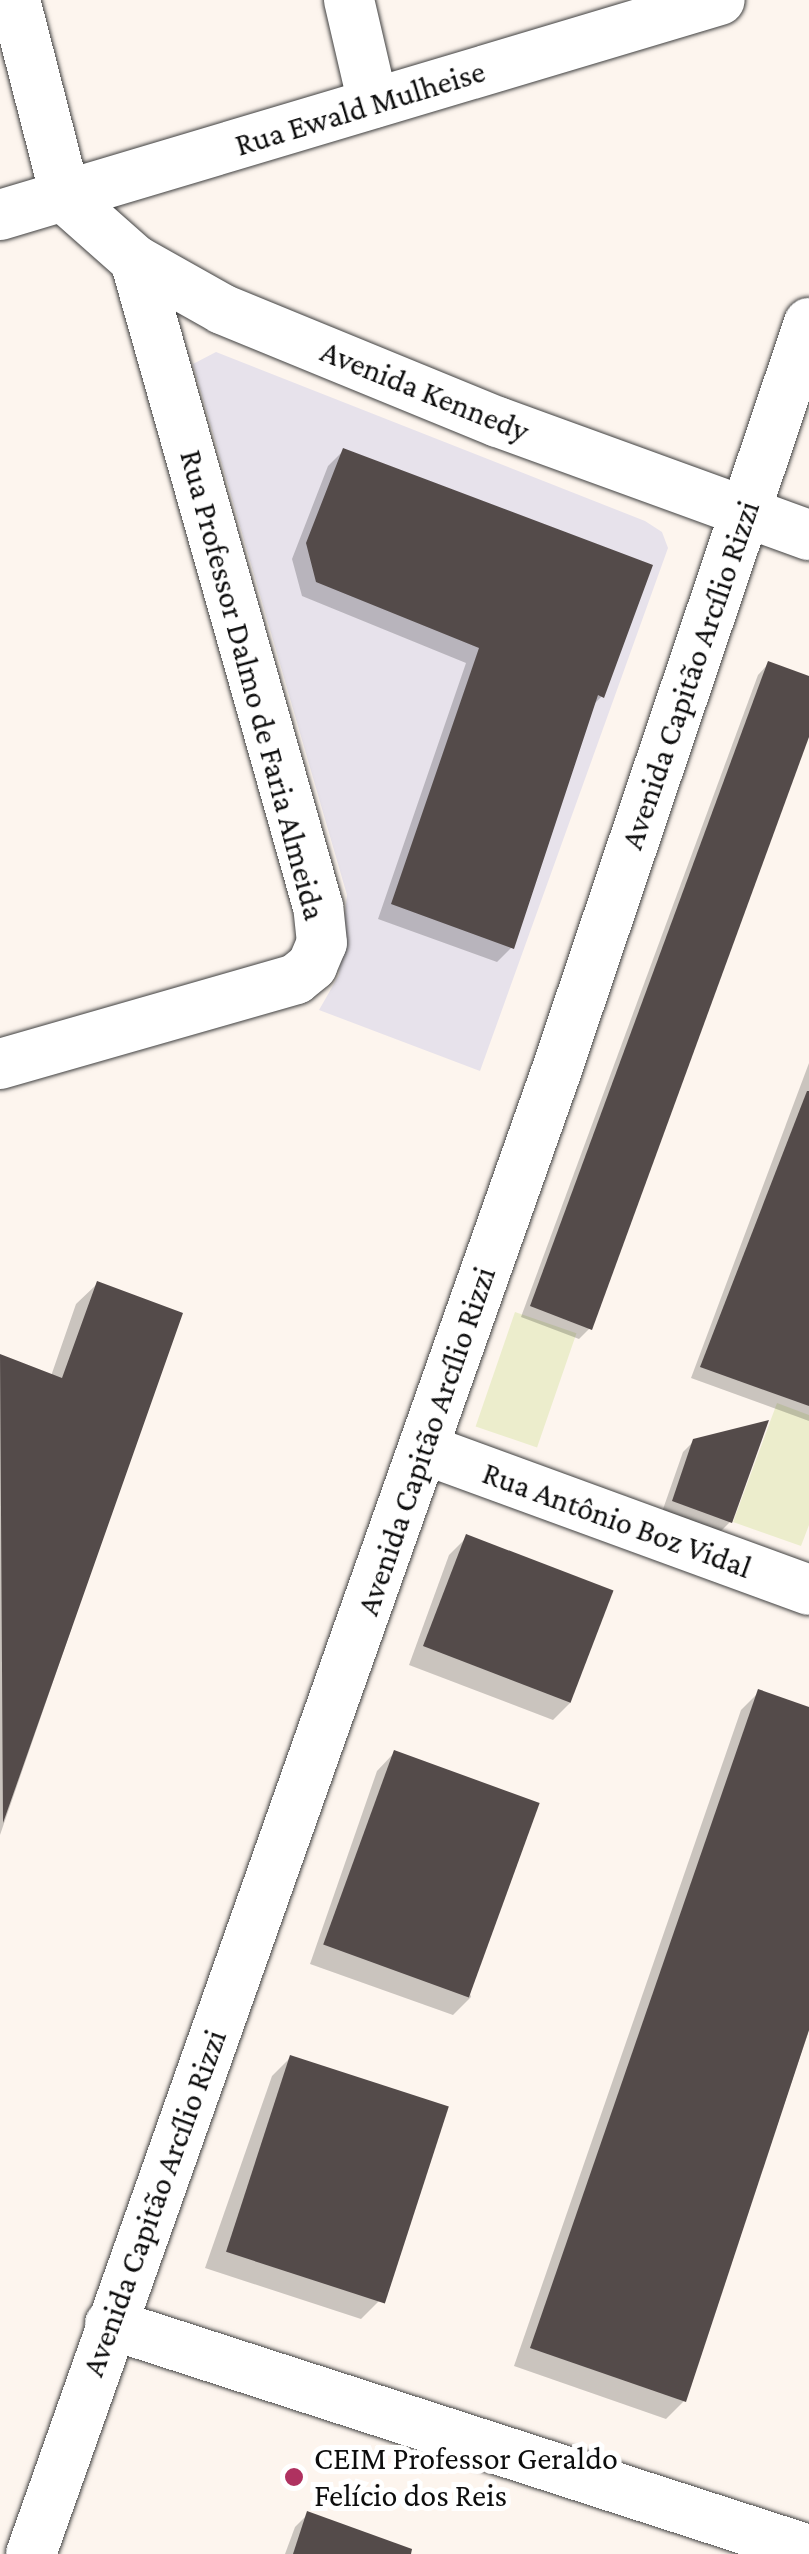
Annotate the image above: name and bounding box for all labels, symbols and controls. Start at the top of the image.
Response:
street label: Rua Ewald Mulheise [230,52,490,164]
street label: Avenida Kennedy [315,332,535,450]
street label: Rua Professor Dalmo de Faria Almeida [172,446,334,924]
street label: Avenida Capitão Arcílio Rizzi [612,496,768,854]
street label: Avenida Capitão Arcílio Rizzi [348,1262,504,1620]
street label: Rua Antônio Boz Vidal [477,1454,757,1586]
street label: Avenida Capitão Arcílio Rizzi [73,2025,235,2381]
place label: CEIM Professor Geraldo Felício dos Reis [314,2440,618,2515]
marker: CEIM Professor Geraldo Felício dos Reis [283,2466,305,2488]

